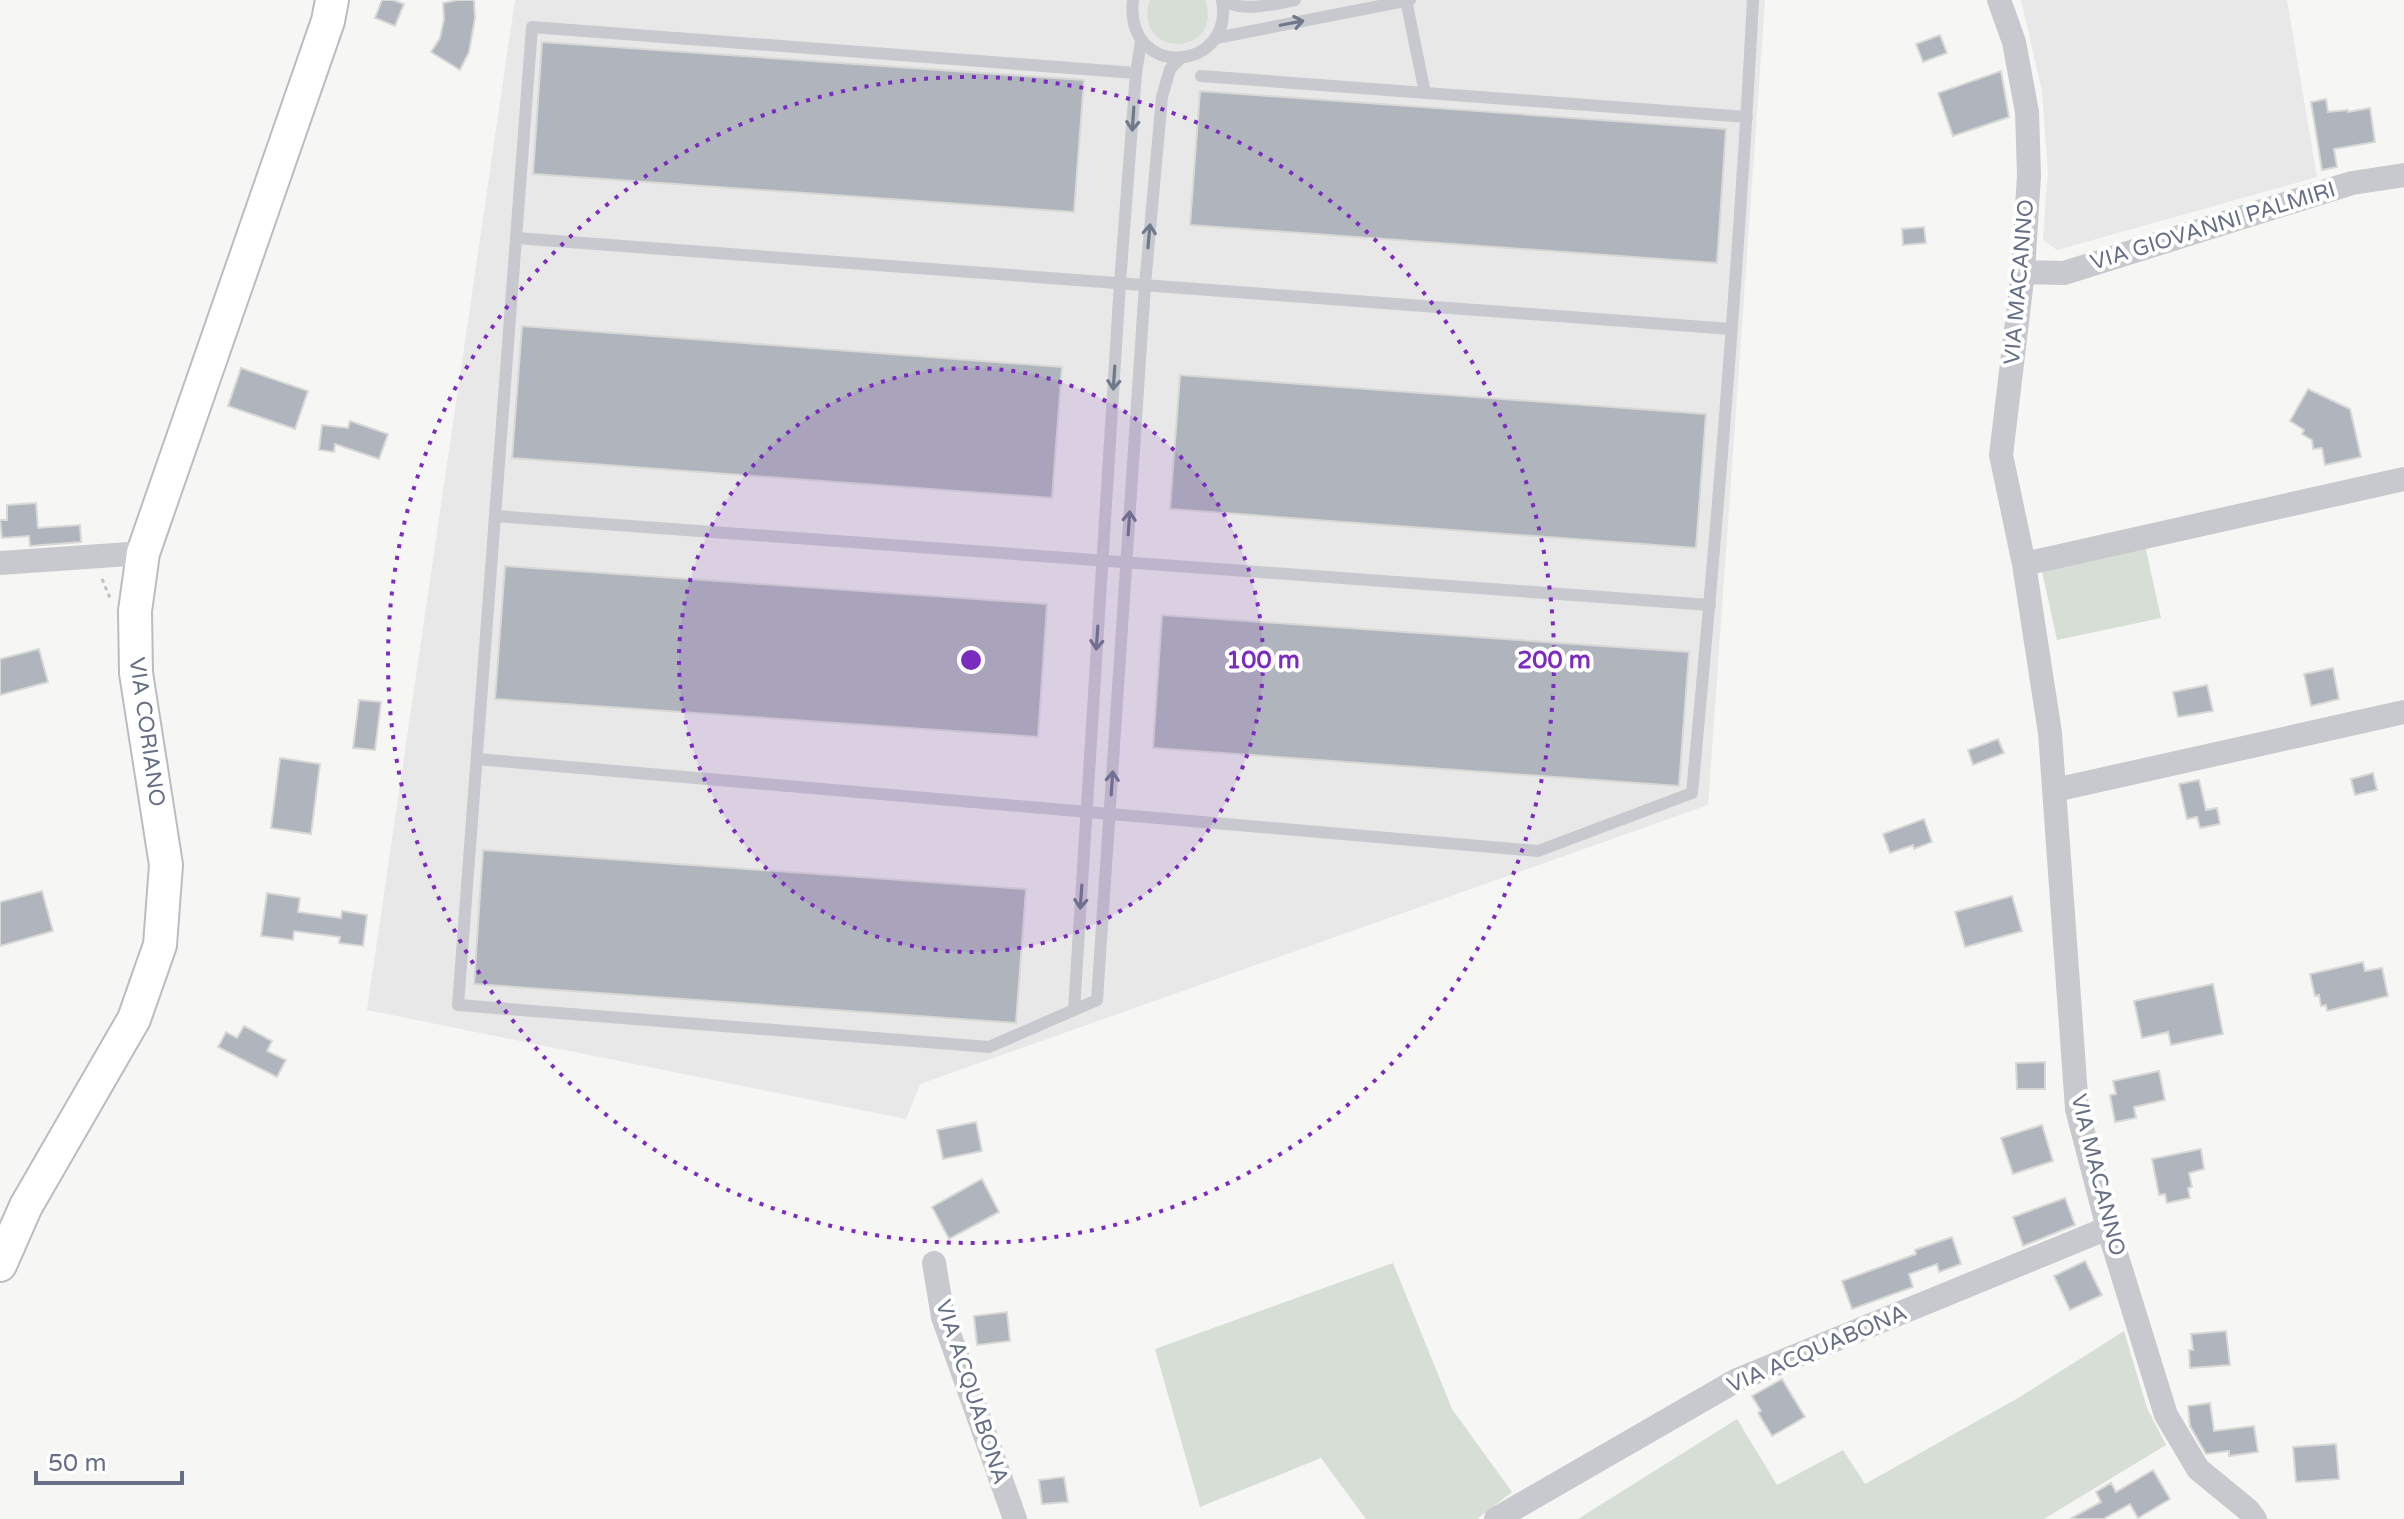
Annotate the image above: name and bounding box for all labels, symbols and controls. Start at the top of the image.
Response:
one-way arrow [1279,15,1305,30]
one-way arrow [1125,105,1140,132]
street label: VIA GIOVANNI PALMIRI [2087,176,2339,276]
street label: VIA MACANNO [1999,198,2039,366]
one-way arrow [1142,223,1157,250]
one-way arrow [1106,364,1121,391]
one-way arrow [1122,510,1137,537]
one-way arrow [1089,624,1104,651]
centre of rings [957,646,985,674]
text: 100 m [1226,646,1300,675]
text: 200 m [1517,646,1591,675]
street label: VIA CORIANO [124,656,170,808]
one-way arrow [1105,770,1120,797]
one-way arrow [1073,883,1088,910]
street label: VIA MACANNO [2065,1091,2131,1259]
street label: VIA ACQUABONA [930,1297,1014,1487]
street label: VIA ACQUABONA [1723,1299,1911,1399]
scale bar [36,1435,182,1485]
text: 50 m [48,1449,106,1478]

